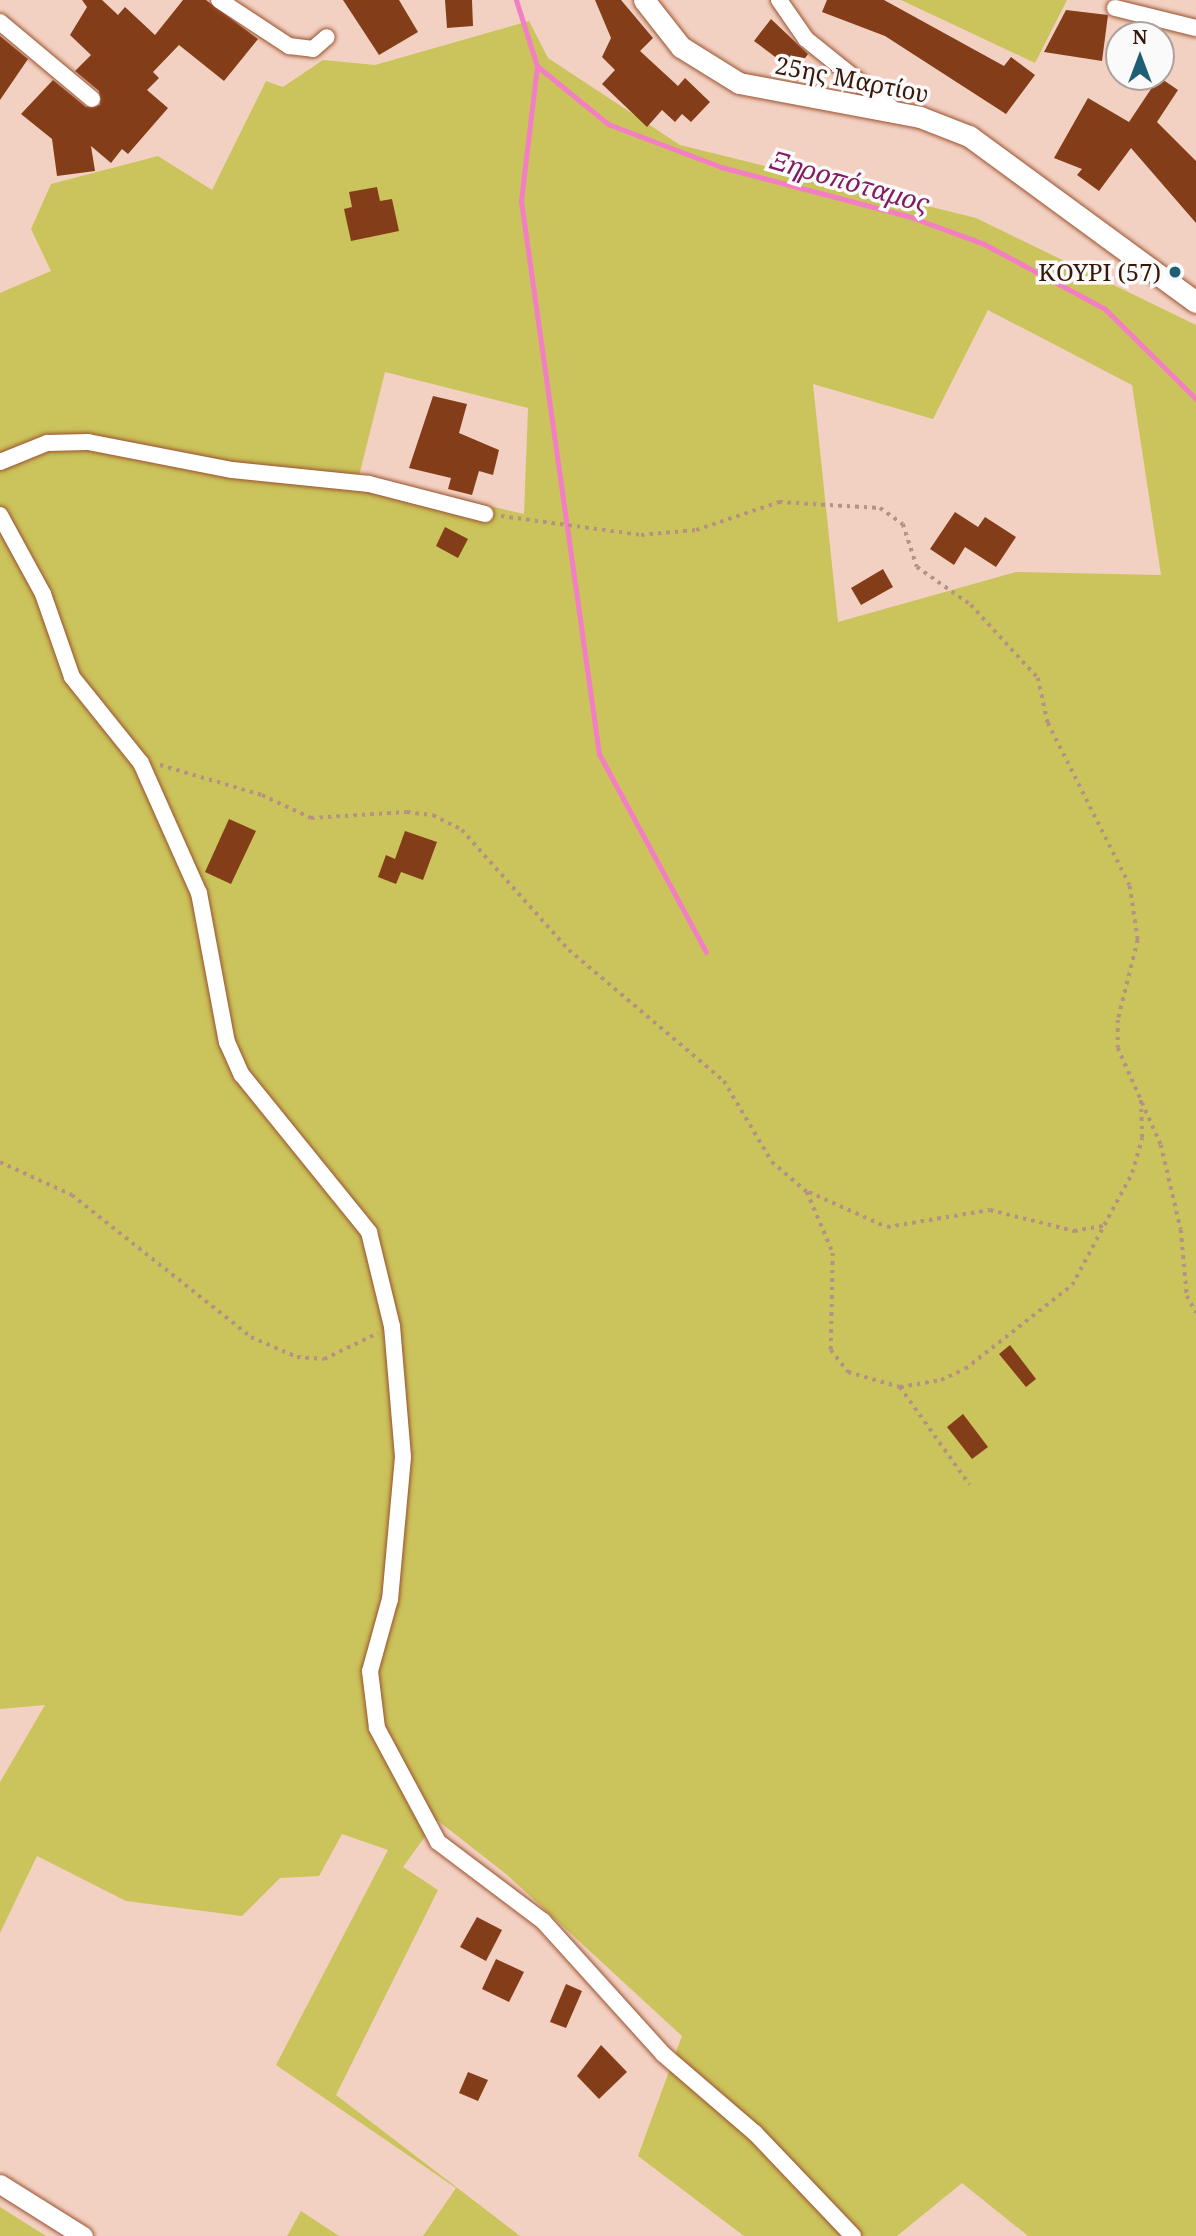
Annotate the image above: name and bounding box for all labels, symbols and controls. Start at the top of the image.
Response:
north arrow [1105,21,1175,91]
text: N [1133,24,1147,50]
street label: 25ης Μαρτίου [773,50,931,108]
water label: Ξηροπόταμος [767,144,933,220]
place label: ΚΟΥΡΙ (57) [1038,258,1161,286]
marker: ΚΟΥΡΙ (57) [1167,264,1183,280]

